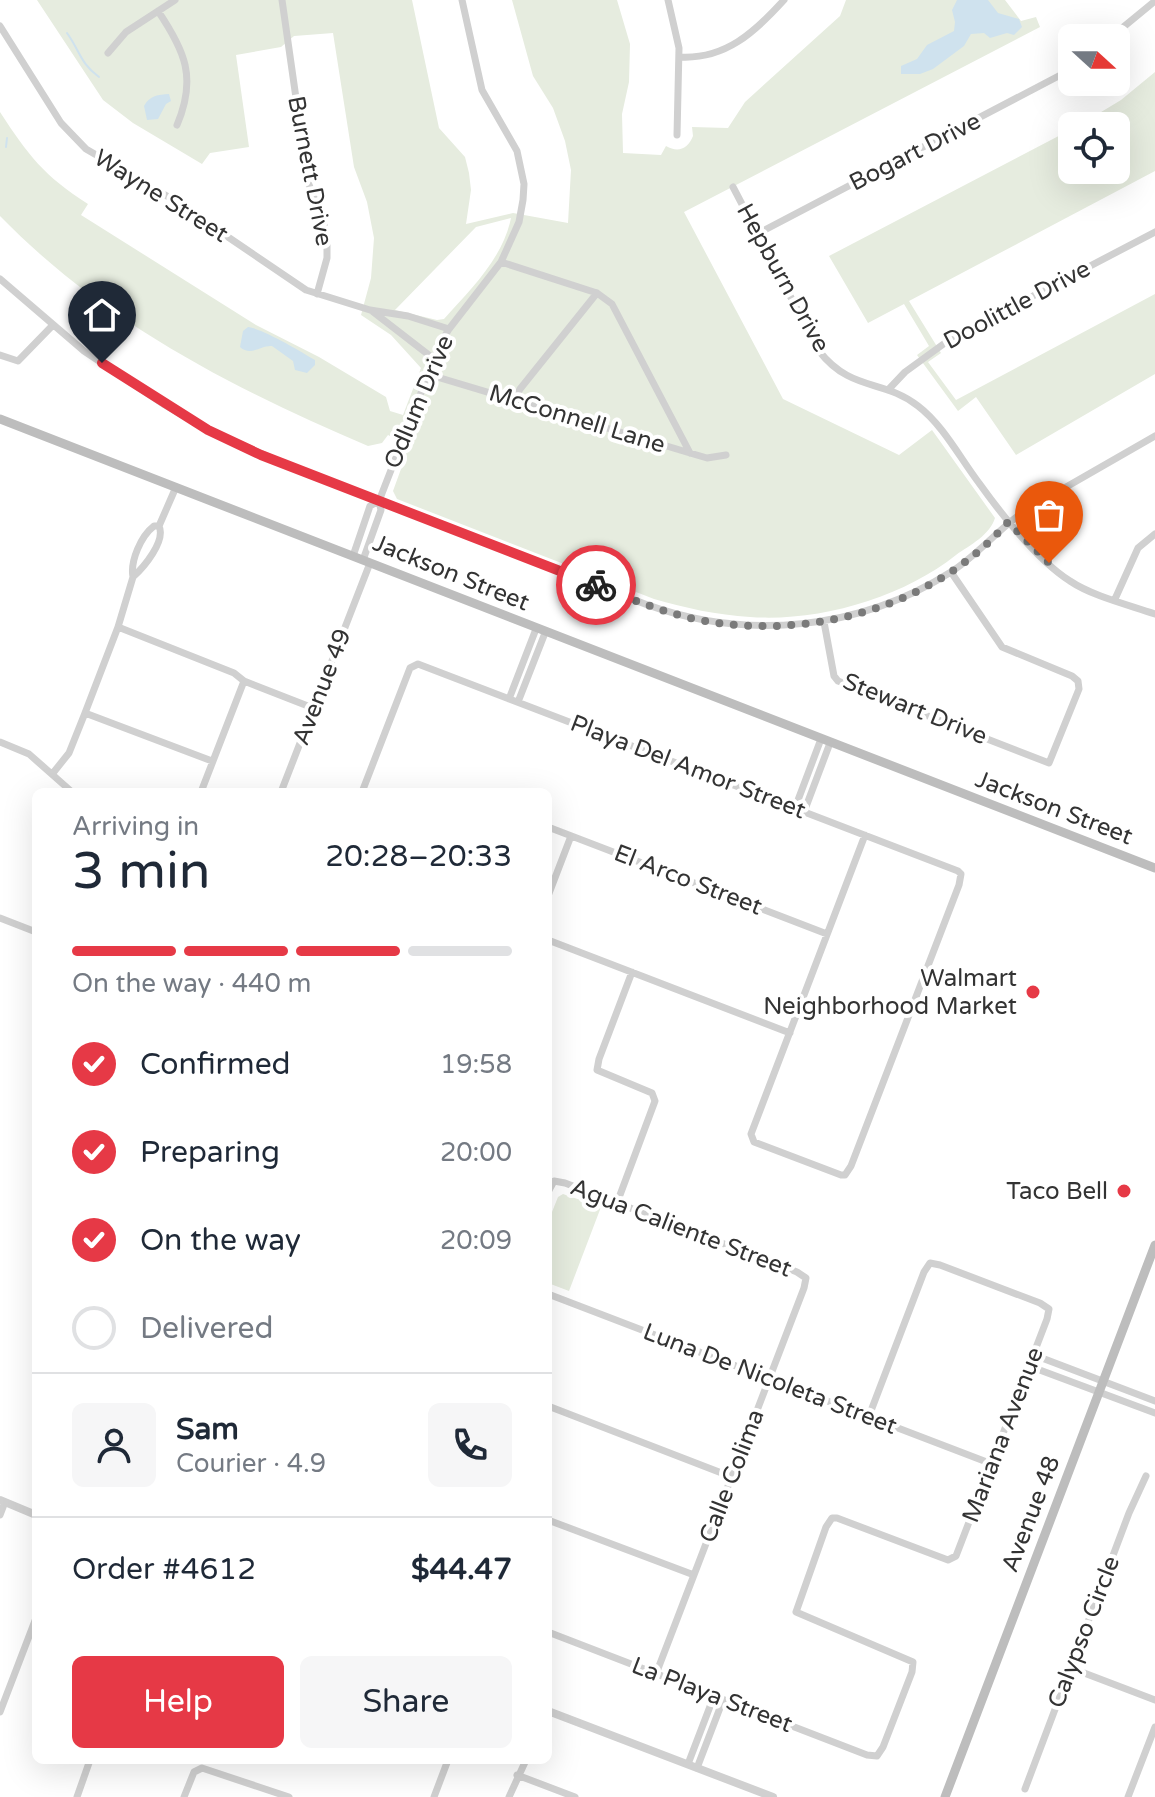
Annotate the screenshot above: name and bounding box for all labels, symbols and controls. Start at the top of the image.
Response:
north arrow [1058,24,1130,96]
map controls [1058,24,1130,184]
street label: Burnett Drive [281,94,339,248]
street label: Bogart Drive [845,107,985,197]
button: locate [1058,112,1130,184]
street label: Wayne Street [89,143,233,249]
street label: Hepburn Drive [730,199,836,357]
street label: Doolittle Drive [939,254,1095,356]
pin [68,281,136,363]
icon: home [80,293,124,337]
street label: Odlum Drive [378,331,460,473]
street label: McConnell Lane [485,378,669,460]
pin [1015,481,1083,563]
icon: bag [1027,493,1071,537]
street label: Jackson Street [369,528,533,618]
courier [556,545,636,625]
icon: bike [574,563,618,607]
street label: Avenue 49 [287,625,357,749]
street label: Stewart Drive [839,667,991,751]
street label: Playa Del Amor Street [566,709,810,825]
street label: Jackson Street [971,765,1137,851]
text: Arriving in [72,811,199,842]
text: 20:28–20:33 [325,838,512,875]
street label: El Arco Street [610,838,766,922]
text: 3 min [72,840,211,903]
place label: Walmart Neighborhood Market [763,964,1017,1021]
text: On the way · 440 m [72,968,311,999]
marker: Walmart Neighborhood Market [1024,983,1042,1001]
icon: check [72,1042,116,1086]
text: Confirmed [140,1046,291,1083]
text: 19:58 [440,1049,512,1080]
icon: check [72,1130,116,1174]
text: Preparing [140,1134,280,1171]
text: 20:00 [440,1137,512,1168]
street label: Agua Caliente Street [566,1172,796,1284]
place label: Taco Bell [1006,1177,1108,1206]
marker: Taco Bell [1115,1182,1133,1200]
icon: check [72,1218,116,1262]
text: On the way [140,1222,301,1259]
text: 20:09 [440,1225,512,1256]
text: Delivered [140,1310,274,1347]
street label: Luna De Nicoleta Street [639,1317,901,1441]
street label: Mariana Avenue [956,1343,1050,1527]
button: person [72,1403,156,1487]
button: phone [428,1403,512,1487]
street label: Calle Colima [693,1405,771,1547]
text: Sam [176,1411,239,1448]
text: Courier · 4.9 [176,1448,326,1479]
street label: Avenue 48 [996,1452,1066,1576]
text: Order #4612 [72,1551,256,1588]
text: $44.47 [411,1551,512,1588]
street label: Calypso Circle [1042,1552,1126,1712]
street label: La Playa Street [628,1651,796,1739]
button: Help [72,1656,284,1748]
button: Share [300,1656,512,1748]

